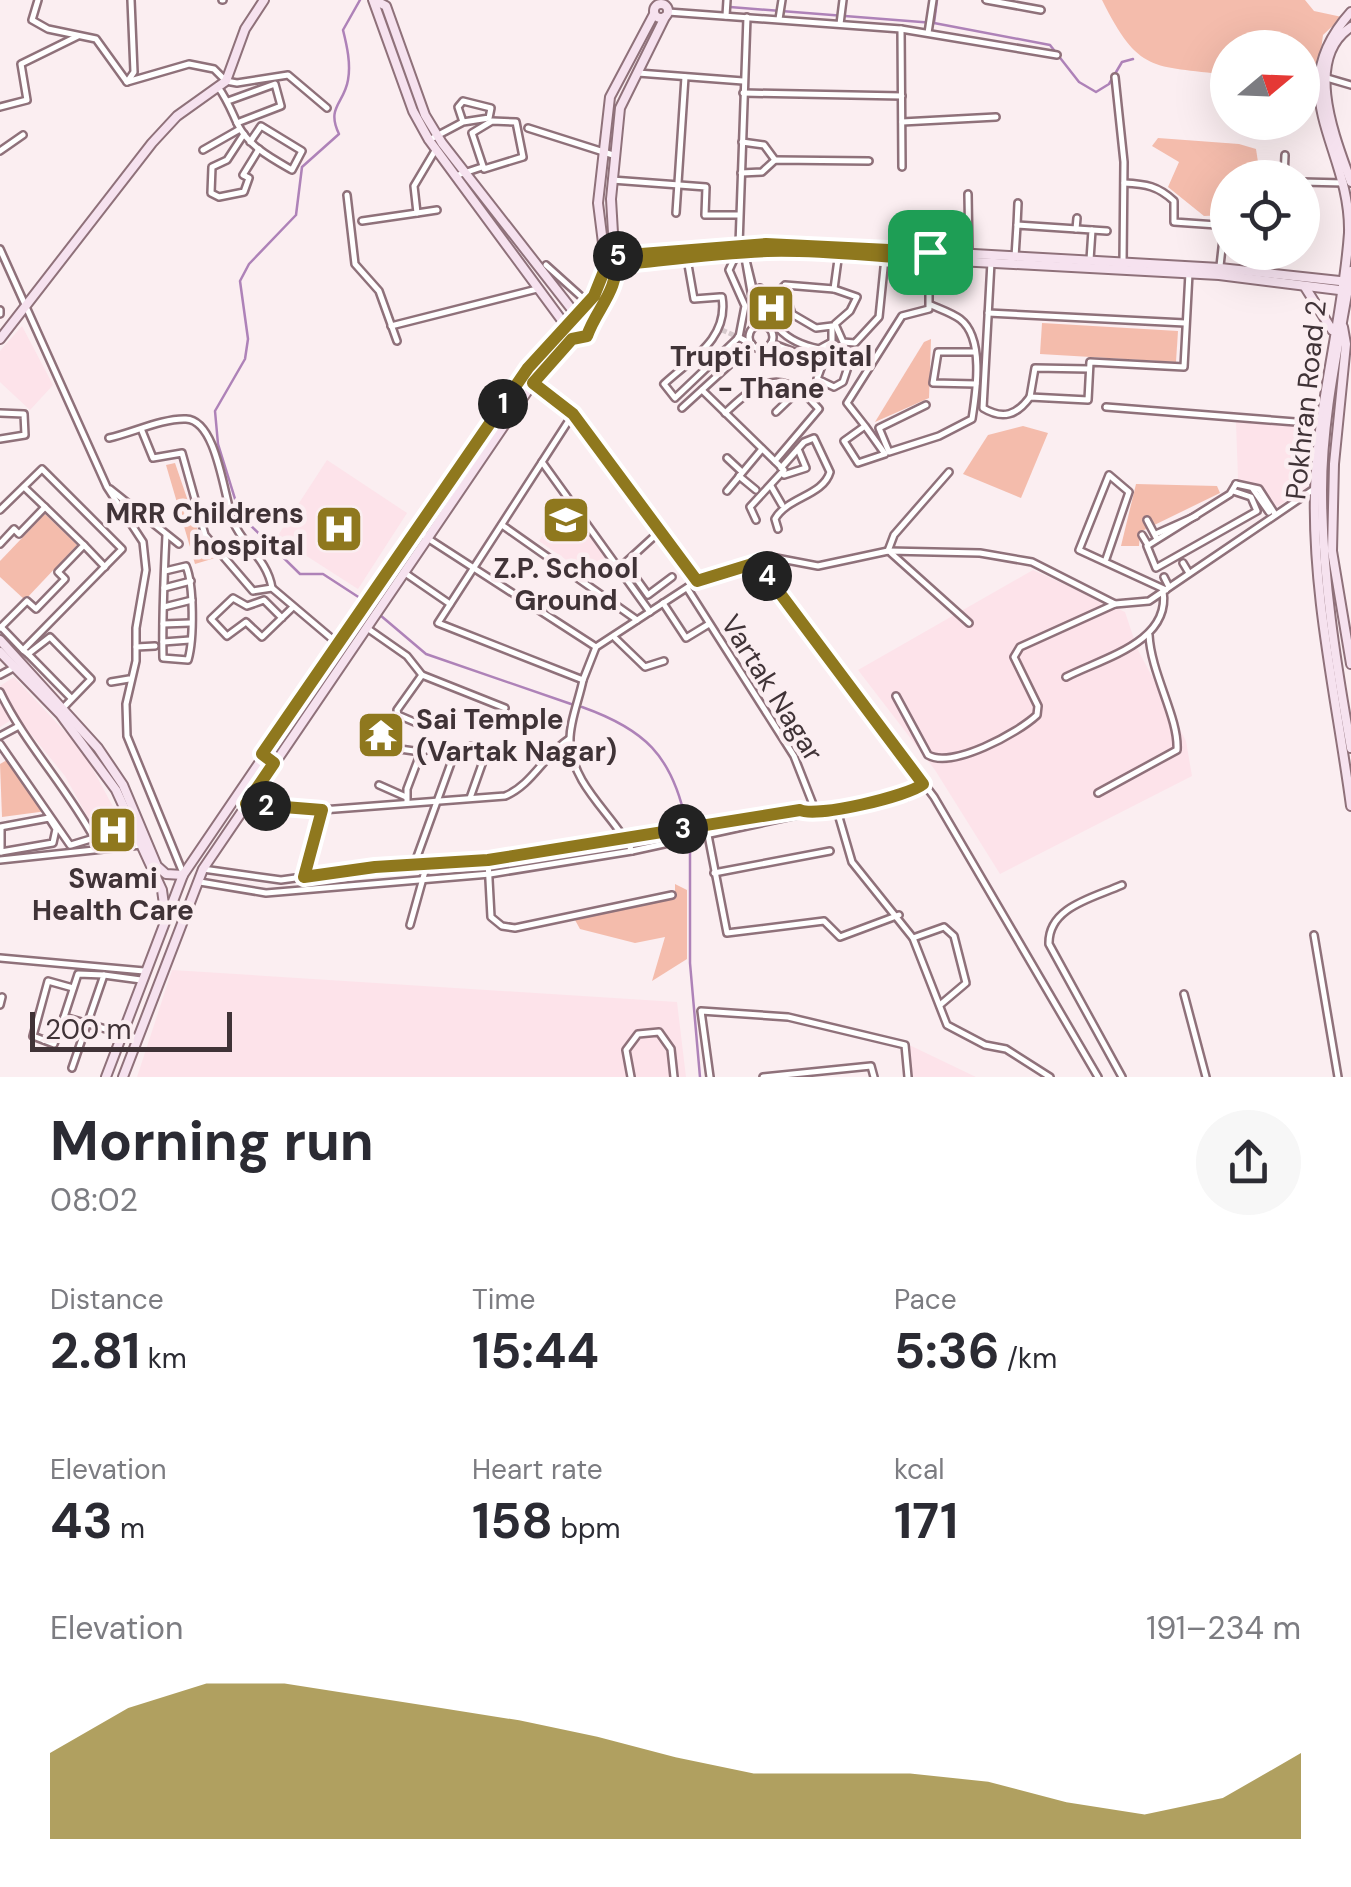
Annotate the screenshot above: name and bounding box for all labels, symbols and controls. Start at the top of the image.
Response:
north arrow [1210,30,1320,140]
map controls [1210,30,1320,270]
button: locate [1210,160,1320,270]
pin [888,210,973,295]
icon: arrive [903,225,958,280]
pin: 5 [593,231,643,281]
text: 5 [609,237,627,274]
hospital icon: Trupti Hospital - Thane [745,282,797,334]
street label: Pokhran Road 2 [1277,299,1335,501]
place label: Trupti Hospital - Thane [670,338,872,407]
pin: 1 [478,379,528,429]
text: 1 [498,385,508,422]
school or university icon: Z.P. School Ground [540,494,592,546]
place label: MRR Childrens hospital [106,495,304,564]
hospital icon: MRR Childrens hospital [313,503,365,555]
place label: Z.P. School Ground [494,550,638,619]
pin: 4 [742,551,792,601]
text: 4 [758,557,776,594]
street label: Vartak Nagar [712,608,832,768]
place label: Sai Temple (Vartak Nagar) [416,701,617,770]
temple icon: Sai Temple (Vartak Nagar) [355,709,407,761]
pin: 2 [241,781,291,831]
text: 2 [258,787,274,824]
hospital icon: Swami Health Care [87,804,139,856]
pin: 3 [658,804,708,854]
text: 3 [675,810,691,847]
place label: Swami Health Care [32,860,194,929]
scale bar [30,1007,232,1052]
text: 200 m [45,1011,132,1048]
text: Morning run [50,1105,374,1177]
button: share [1196,1110,1301,1215]
text: 08:02 [50,1179,138,1221]
text: Distance [50,1281,164,1318]
text: Time [472,1281,535,1318]
text: Pace [894,1281,957,1318]
text: 2.81 [50,1318,140,1384]
text: 15:44 [472,1318,599,1384]
text: 5:36 [894,1318,1000,1384]
text: km [140,1340,187,1377]
text: /km [1000,1340,1057,1377]
text: Elevation [50,1451,167,1488]
text: Heart rate [472,1451,603,1488]
text: kcal [894,1451,945,1488]
text: 43 [50,1488,113,1554]
text: 158 [472,1488,553,1554]
text: 171 [894,1488,958,1554]
text: m [113,1510,145,1547]
text: bpm [553,1510,620,1547]
text: Elevation [50,1607,183,1649]
text: 191–234 m [1146,1607,1301,1649]

